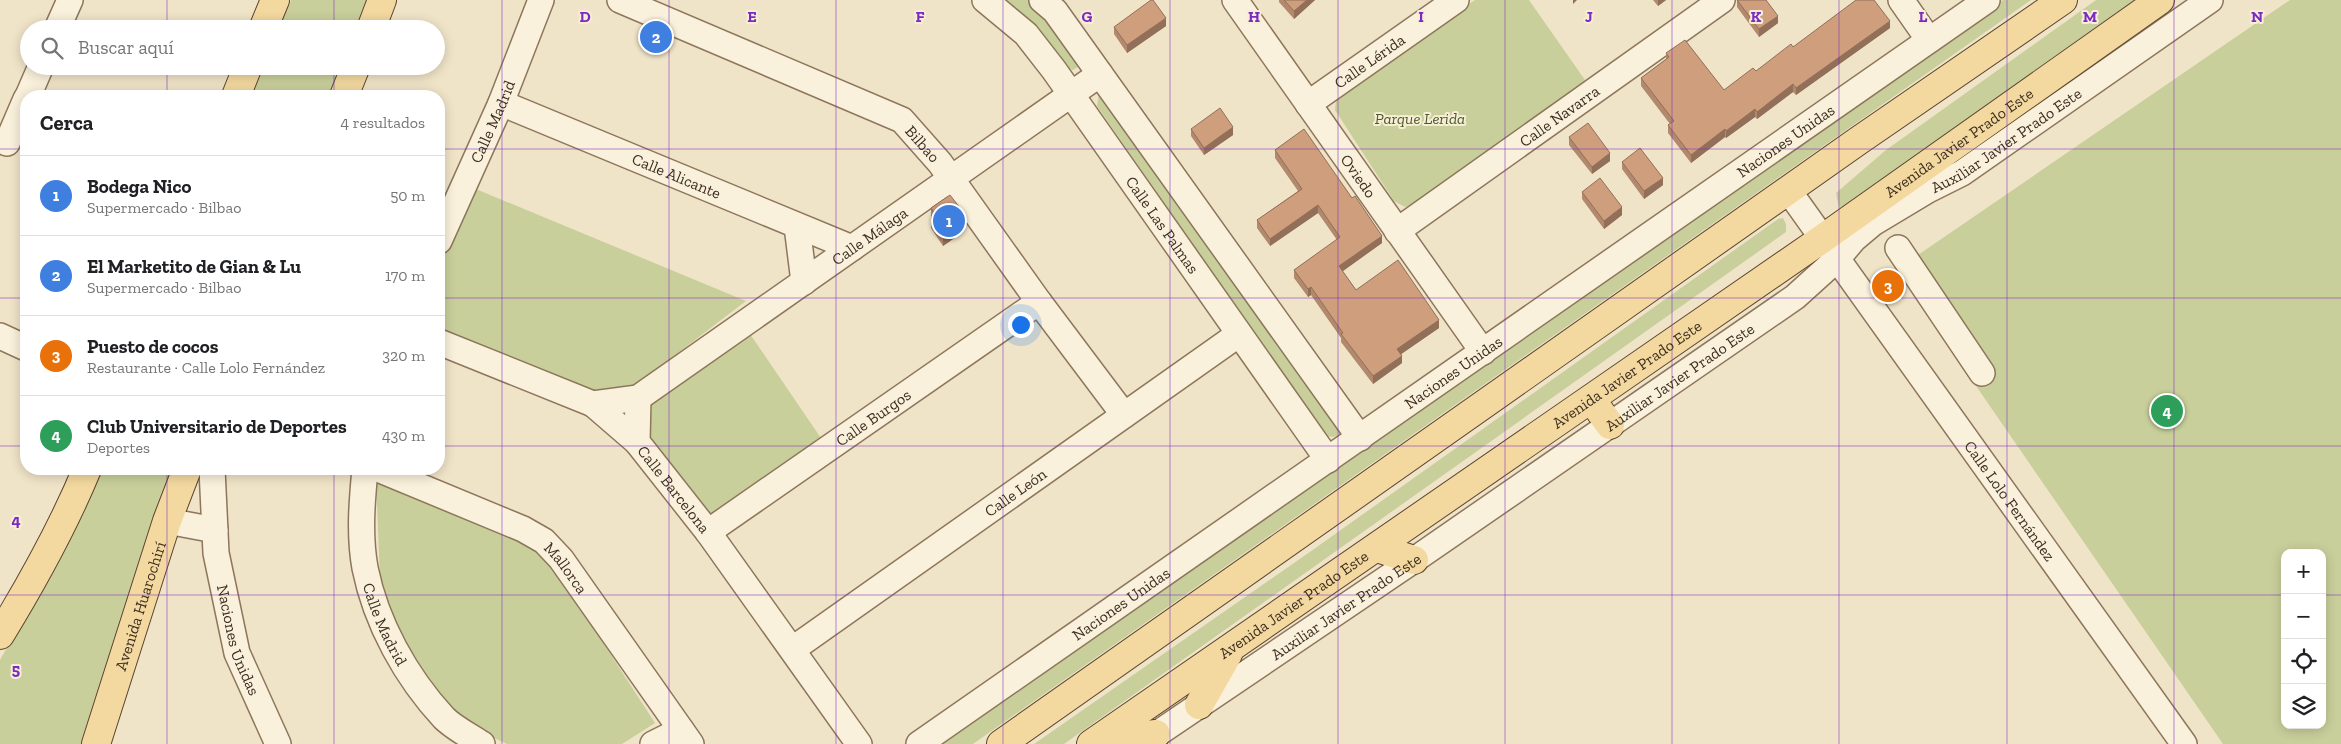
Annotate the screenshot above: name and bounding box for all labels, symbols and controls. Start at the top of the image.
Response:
text: D [579,7,591,26]
text: E [747,7,757,26]
text: F [915,7,925,26]
text: G [1082,7,1093,26]
text: H [1248,7,1260,26]
text: I [1418,7,1424,26]
text: J [1585,7,1593,26]
text: K [1751,7,1762,26]
text: L [1919,7,1928,26]
text: M [2083,7,2097,26]
text: N [2251,7,2263,26]
pin: 2 [640,18,672,56]
search box [20,20,445,75]
street label: Calle Lérida [1330,29,1409,92]
icon: search [38,34,66,62]
text: Buscar aquí [78,36,174,59]
street label: Calle Madrid [466,77,519,166]
street label: Calle Navarra [1516,81,1603,151]
street label: Avenida Javier Prado Este [1881,83,2037,201]
street label: Auxiliar Javier Prado Este [1928,83,2085,197]
street label: Naciones Unidas [1733,100,1838,181]
park label: Parque Lerida [1375,109,1465,128]
text: Cerca [40,110,93,135]
text: 4 resultados [341,113,425,132]
street label: Bilbao [902,121,944,166]
street label: Calle Alicante [629,149,724,202]
street label: Oviedo [1337,150,1381,201]
street label: Calle Las Palmas [1122,172,1203,277]
text: Bodega Nico [87,175,191,198]
text: 1 [53,186,59,205]
text: 50 m [390,186,425,205]
text: Supermercado · Bilbao [87,198,241,217]
pin: 1 [933,202,965,240]
street label: Calle Málaga [828,203,911,269]
text: El Marketito de Gian & Lu [87,255,301,278]
text: 2 [52,266,60,285]
text: 170 m [385,266,425,285]
pin: 3 [1872,267,1904,305]
text: Supermercado · Bilbao [87,278,241,297]
your location [1008,312,1034,338]
street label: Avenida Javier Prado Este [1548,316,1705,432]
street label: Auxiliar Javier Prado Este [1601,319,1758,435]
street label: Naciones Unidas [1401,331,1506,413]
text: Puesto de cocos [87,335,218,358]
text: 3 [52,346,60,365]
text: 320 m [382,346,425,365]
text: Restaurante · Calle Lolo Fernández [87,358,325,377]
street label: Calle Burgos [832,385,914,450]
pin: 4 [2151,392,2183,430]
text: Club Universitario de Deportes [87,415,347,438]
text: 4 [51,426,61,445]
text: 430 m [382,426,425,445]
street label: Calle Lolo Fernández [1961,437,2060,565]
text: Deportes [87,438,150,457]
street label: Calle Barcelona [634,442,715,537]
street label: Calle León [981,463,1051,520]
text: 4 [11,511,21,530]
street label: Avenida Huarochirí [111,538,170,673]
street label: Mallorca [540,538,592,598]
street label: Avenida Javier Prado Este [1215,546,1372,662]
street label: Auxiliar Javier Prado Este [1267,549,1424,664]
map controls [2281,549,2326,729]
button: + [2281,549,2326,594]
street label: Naciones Unidas [1068,563,1173,644]
street label: Calle Madrid [359,581,412,669]
street label: Naciones Unidas [213,583,264,698]
button: − [2281,594,2326,639]
button: locate [2281,639,2326,684]
text: 5 [12,660,20,679]
button: layers [2281,684,2326,729]

